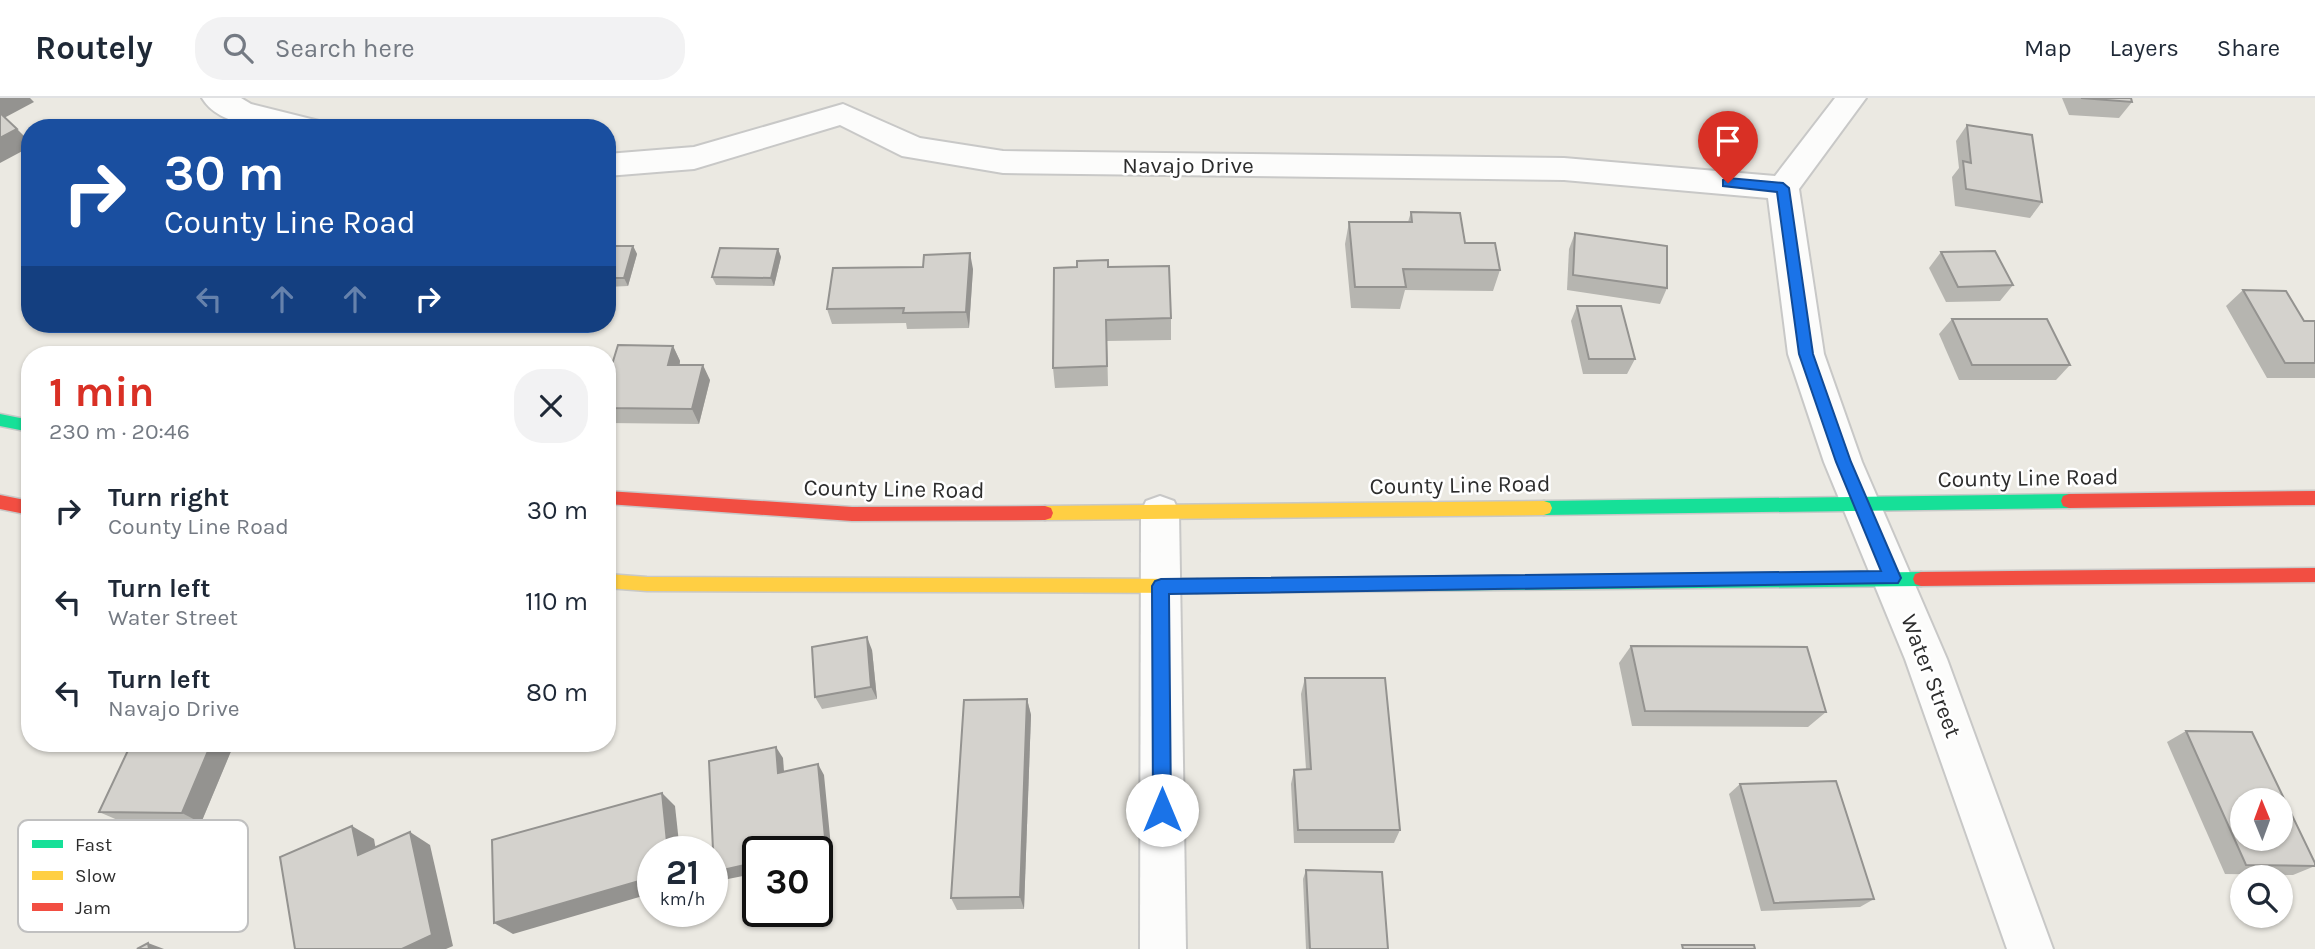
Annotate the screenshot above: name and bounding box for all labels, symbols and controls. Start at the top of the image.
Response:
search box [195,17,685,80]
text: Routely [35,29,153,67]
icon: search [219,29,257,67]
text: Search here [275,33,415,64]
text: Map [2024,34,2072,62]
text: Layers [2110,34,2179,62]
text: Share [2217,34,2280,62]
pin [1698,111,1758,183]
icon: arrive [1709,122,1747,160]
text: 30 m [164,145,284,202]
icon: right [49,147,140,238]
street label: Navajo Drive [1122,152,1254,179]
text: County Line Road [164,204,416,241]
icon: left [190,280,228,318]
icon: ahead [263,280,301,318]
icon: ahead [336,280,374,318]
icon: right [409,280,447,318]
text: 1 min [49,367,154,417]
button: close [514,369,588,443]
text: 230 m · 20:46 [49,418,190,445]
street label: County Line Road [1937,463,2119,493]
street label: County Line Road [1369,470,1551,500]
street label: County Line Road [803,474,985,504]
text: Turn right [108,482,229,513]
icon: right [49,492,87,530]
text: 30 m [527,495,588,526]
text: County Line Road [108,513,289,540]
text: Turn left [108,573,210,604]
icon: left [49,583,87,621]
text: 110 m [525,586,588,617]
text: Water Street [108,604,238,631]
street label: Water Street [1895,611,1967,742]
text: Turn left [108,664,210,695]
icon: left [49,674,87,712]
text: 80 m [526,677,588,708]
text: Navajo Drive [108,695,240,722]
position arrow [1125,773,1199,847]
north arrow [2230,788,2292,850]
map controls [2230,788,2293,928]
legend [18,820,248,932]
text: Fast [75,834,112,856]
speed limit sign: 30 [742,836,833,927]
text: 21 [666,852,699,893]
text: Slow [75,865,116,887]
button: search [2230,865,2293,928]
text: km/h [660,888,705,910]
text: Jam [75,897,111,919]

